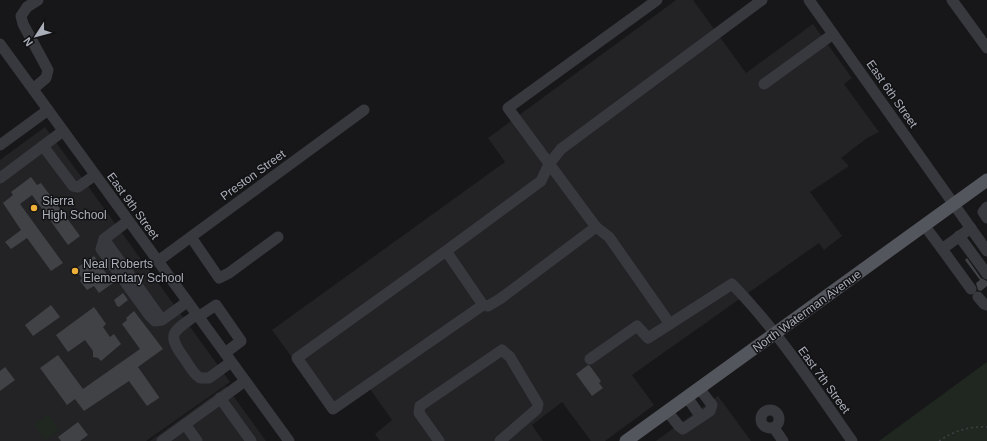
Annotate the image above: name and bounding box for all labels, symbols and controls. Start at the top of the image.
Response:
north arrow [16,16,56,56]
text: N [21,35,35,49]
street label: East 6th Street [863,57,921,131]
street label: Preston Street [218,146,289,203]
street label: East 9th Street [104,170,162,243]
place label: Sierra High School [42,194,107,222]
marker: Sierra High School [29,203,39,213]
place label: Neal Roberts Elementary School [83,257,184,285]
marker: Neal Roberts Elementary School [70,266,80,276]
street label: North Waterman Avenue [750,267,864,355]
street label: East 7th Street [795,344,853,417]

